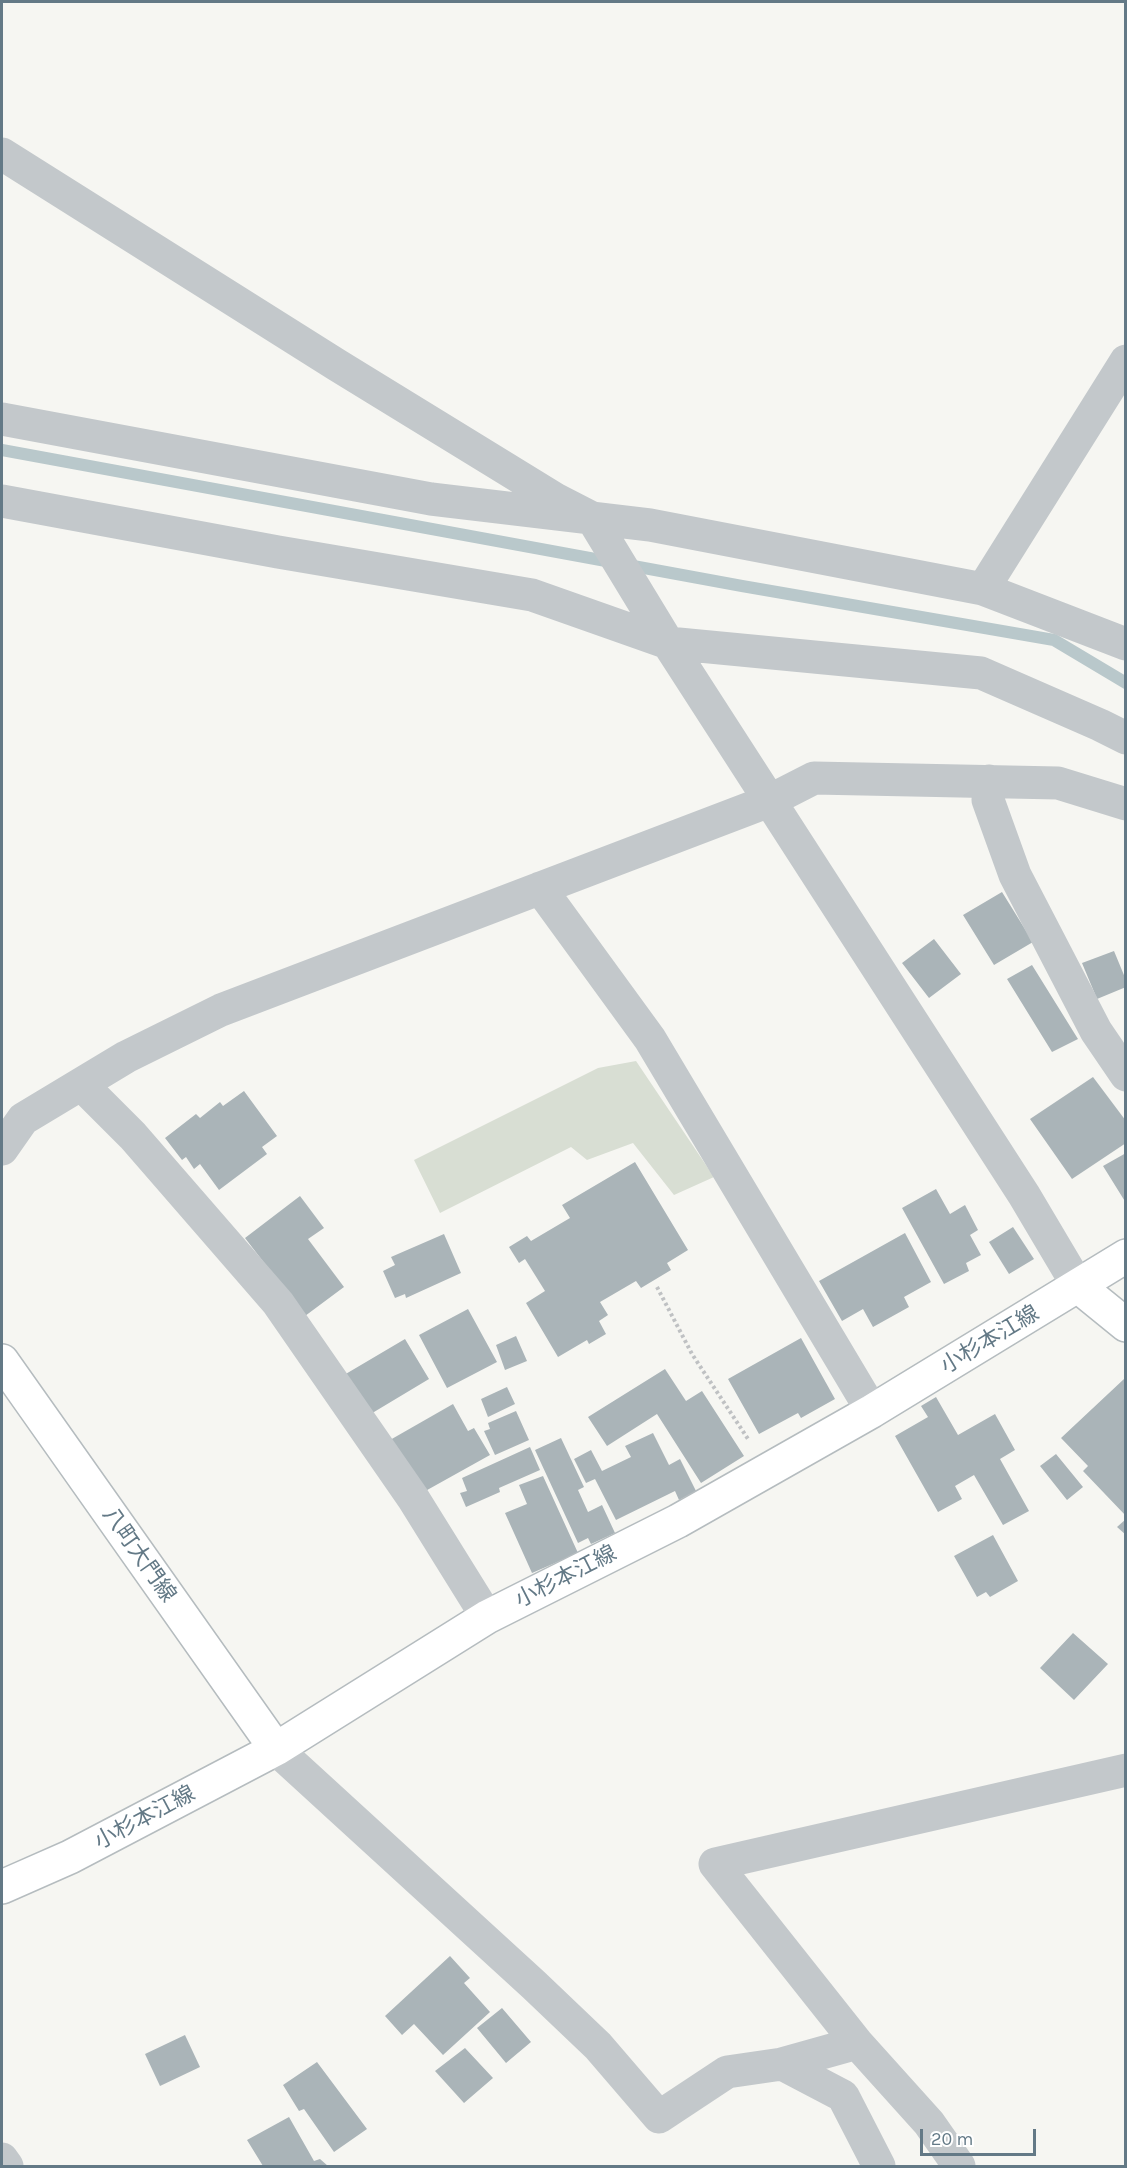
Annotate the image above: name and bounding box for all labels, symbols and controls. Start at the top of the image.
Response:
street label: 小杉本江線 [936,1300,1044,1380]
street label: 八町大門線 [97,1502,181,1608]
street label: 小杉本江線 [511,1540,621,1614]
street label: 小杉本江線 [90,1781,200,1855]
scale bar [923,2117,1038,2155]
text: 20 m [931,2128,973,2150]

